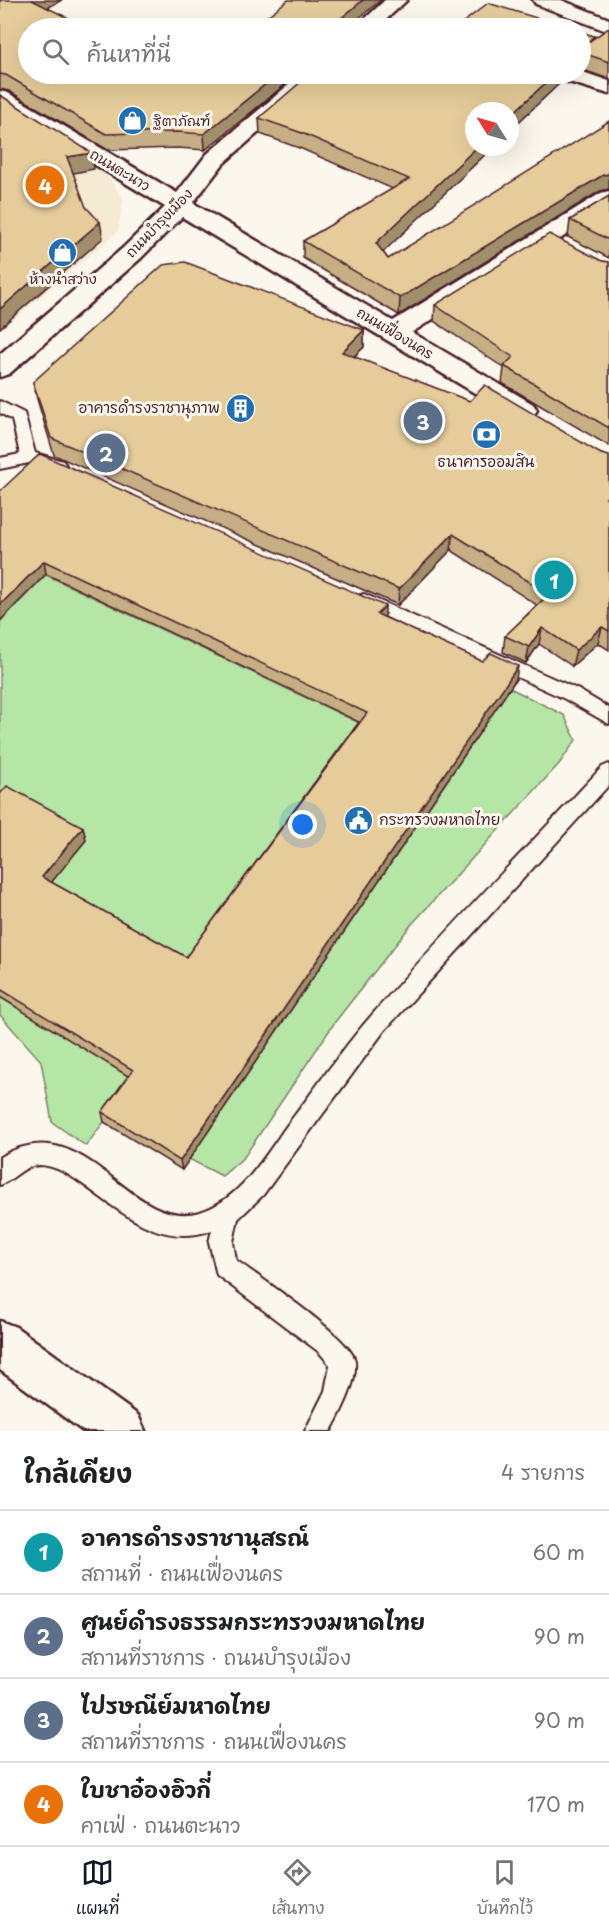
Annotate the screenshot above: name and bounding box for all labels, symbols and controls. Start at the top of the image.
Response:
search box [18,18,591,84]
icon: search [39,35,72,68]
text: ค้นหาที่นี่ [87,36,171,69]
north arrow [465,102,519,156]
shop icon: ฐิตาภัณฑ์ [116,105,148,137]
place label: ฐิตาภัณฑ์ [153,110,211,131]
street label: ถนนตะนาว [86,143,154,196]
pin: 4 [26,162,64,207]
street label: ถนนบำรุงเมือง [120,183,197,262]
shop icon: ห้างนำสว่าง [47,236,79,268]
place label: ห้างนำสว่าง [29,268,97,289]
street label: ถนนเฟื่องนคร [353,300,439,364]
building icon: อาคารดำรงราชานุภาพ [225,392,257,424]
place label: อาคารดำรงราชานุภาพ [78,395,220,419]
pin: 3 [404,398,442,444]
bank icon: ธนาคารออมสิน [470,419,502,451]
pin: 2 [86,430,126,476]
place label: ธนาคารออมสิน [438,449,534,472]
pin: 1 [534,558,574,602]
public building icon: กระทรวงมหาดไทย [342,804,374,836]
place label: กระทรวงมหาดไทย [379,807,500,830]
your location [288,810,317,839]
text: ใกล้เคียง [24,1453,132,1492]
text: 4 รายการ [501,1457,585,1487]
text: อาคารดำรงราชานุสรณ์ [81,1520,309,1553]
text: 1 [39,1537,48,1567]
text: 60 m [533,1537,585,1567]
text: สถานที่ · ถนนเฟื่องนคร [81,1558,283,1588]
text: ศูนย์ดำรงธรรมกระทรวงมหาดไทย [81,1604,425,1637]
text: 2 [36,1621,51,1651]
text: 90 m [534,1621,585,1651]
text: สถานที่ราชการ · ถนนบำรุงเมือง [81,1642,351,1672]
text: ไปรษณีย์มหาดไทย [81,1688,271,1721]
text: 3 [37,1705,50,1735]
text: 90 m [534,1705,585,1735]
text: สถานที่ราชการ · ถนนเฟื่องนคร [81,1726,347,1756]
text: ใบชาอ๋องอิวกี่ [81,1772,211,1805]
text: 4 [37,1789,50,1819]
text: 170 m [527,1789,585,1819]
text: คาเฟ่ · ถนนตะนาว [81,1810,240,1840]
tab: แผนที่ [76,1856,119,1920]
tab: เส้นทาง [271,1856,324,1920]
tab: บันทึกไว้ [477,1856,533,1920]

